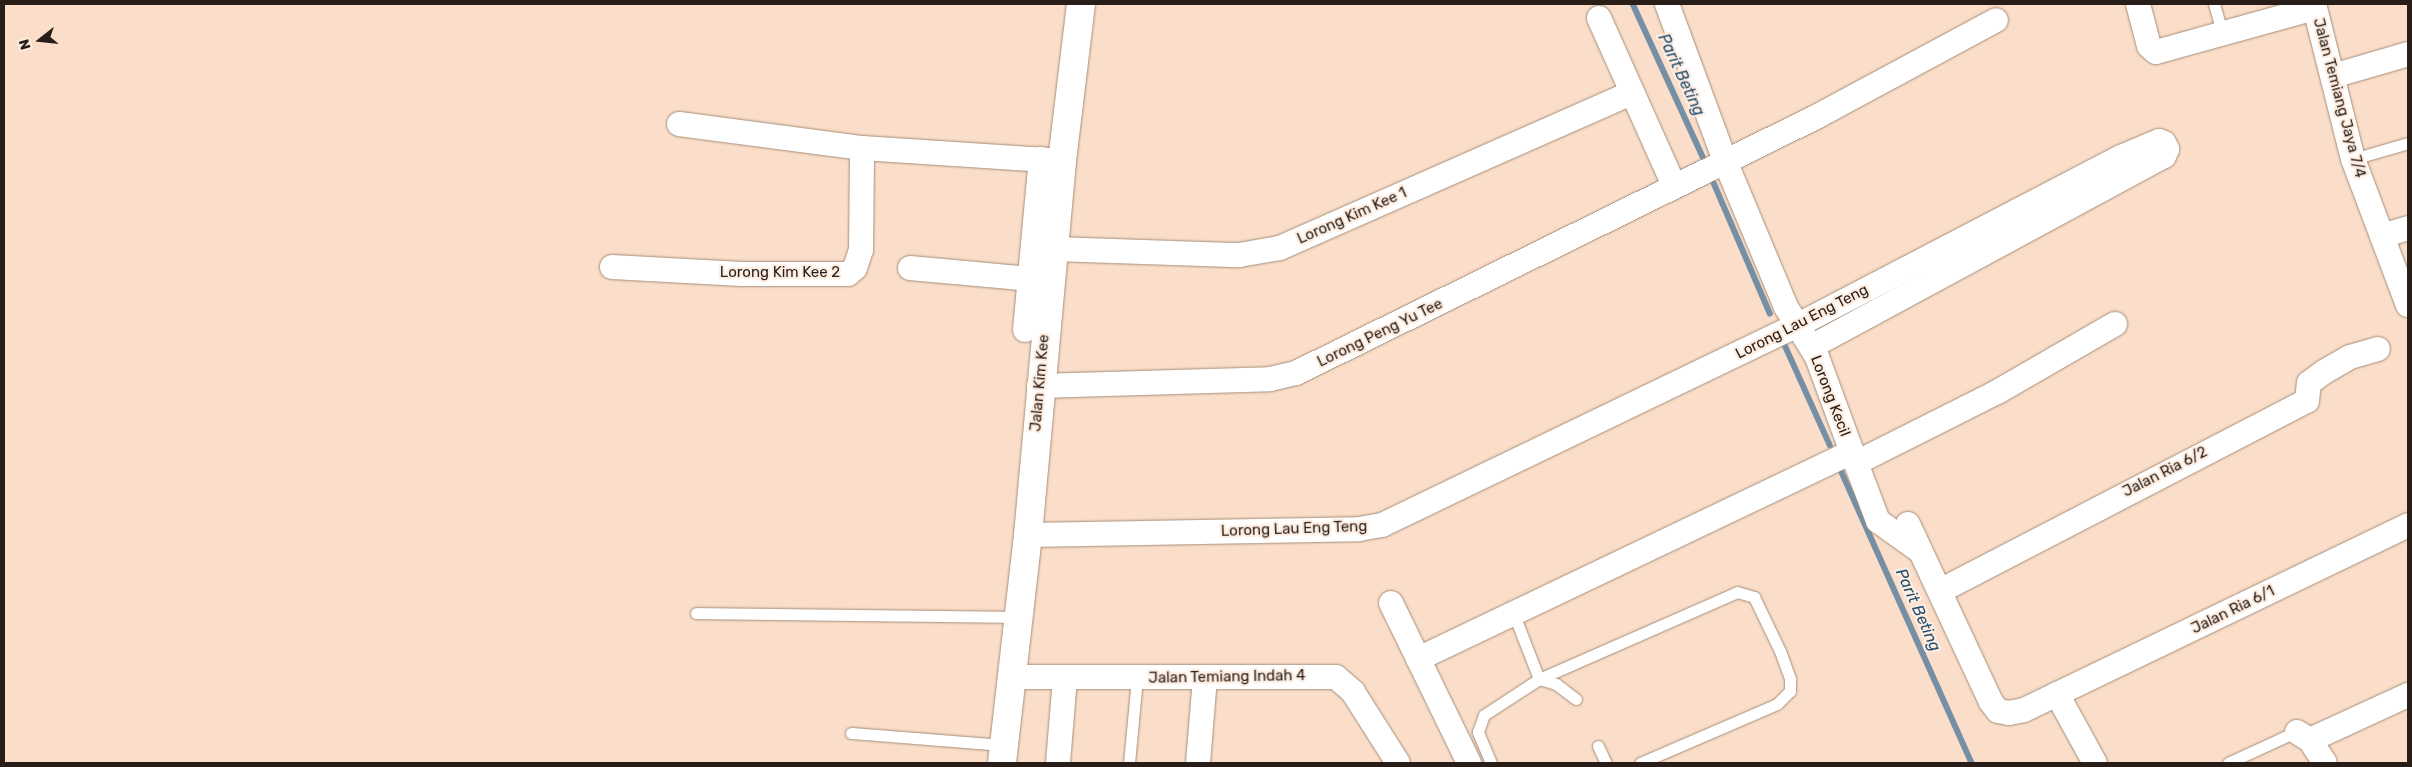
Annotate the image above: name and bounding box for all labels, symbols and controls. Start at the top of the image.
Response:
north arrow [15,15,65,65]
street label: Jalan Temiang Jaya 7/4 [2309,16,2369,180]
water label: Parit Beting [1654,31,1708,119]
text: N [16,37,35,51]
street label: Lorong Kim Kee 1 [1294,184,1410,248]
street label: Lorong Kim Kee 2 [720,264,840,282]
street label: Lorong Lau Eng Teng [1733,281,1871,363]
street label: Lorong Peng Yu Tee [1314,295,1446,371]
street label: Jalan Kim Kee [1027,334,1053,432]
street label: Lorong Kecil [1806,353,1854,439]
street label: Jalan Ria 6/2 [2120,443,2210,501]
street label: Lorong Lau Eng Teng [1220,517,1368,541]
water label: Parit Beting [1891,566,1945,654]
street label: Jalan Ria 6/1 [2188,582,2278,638]
street label: Jalan Temiang Indah 4 [1148,667,1306,687]

